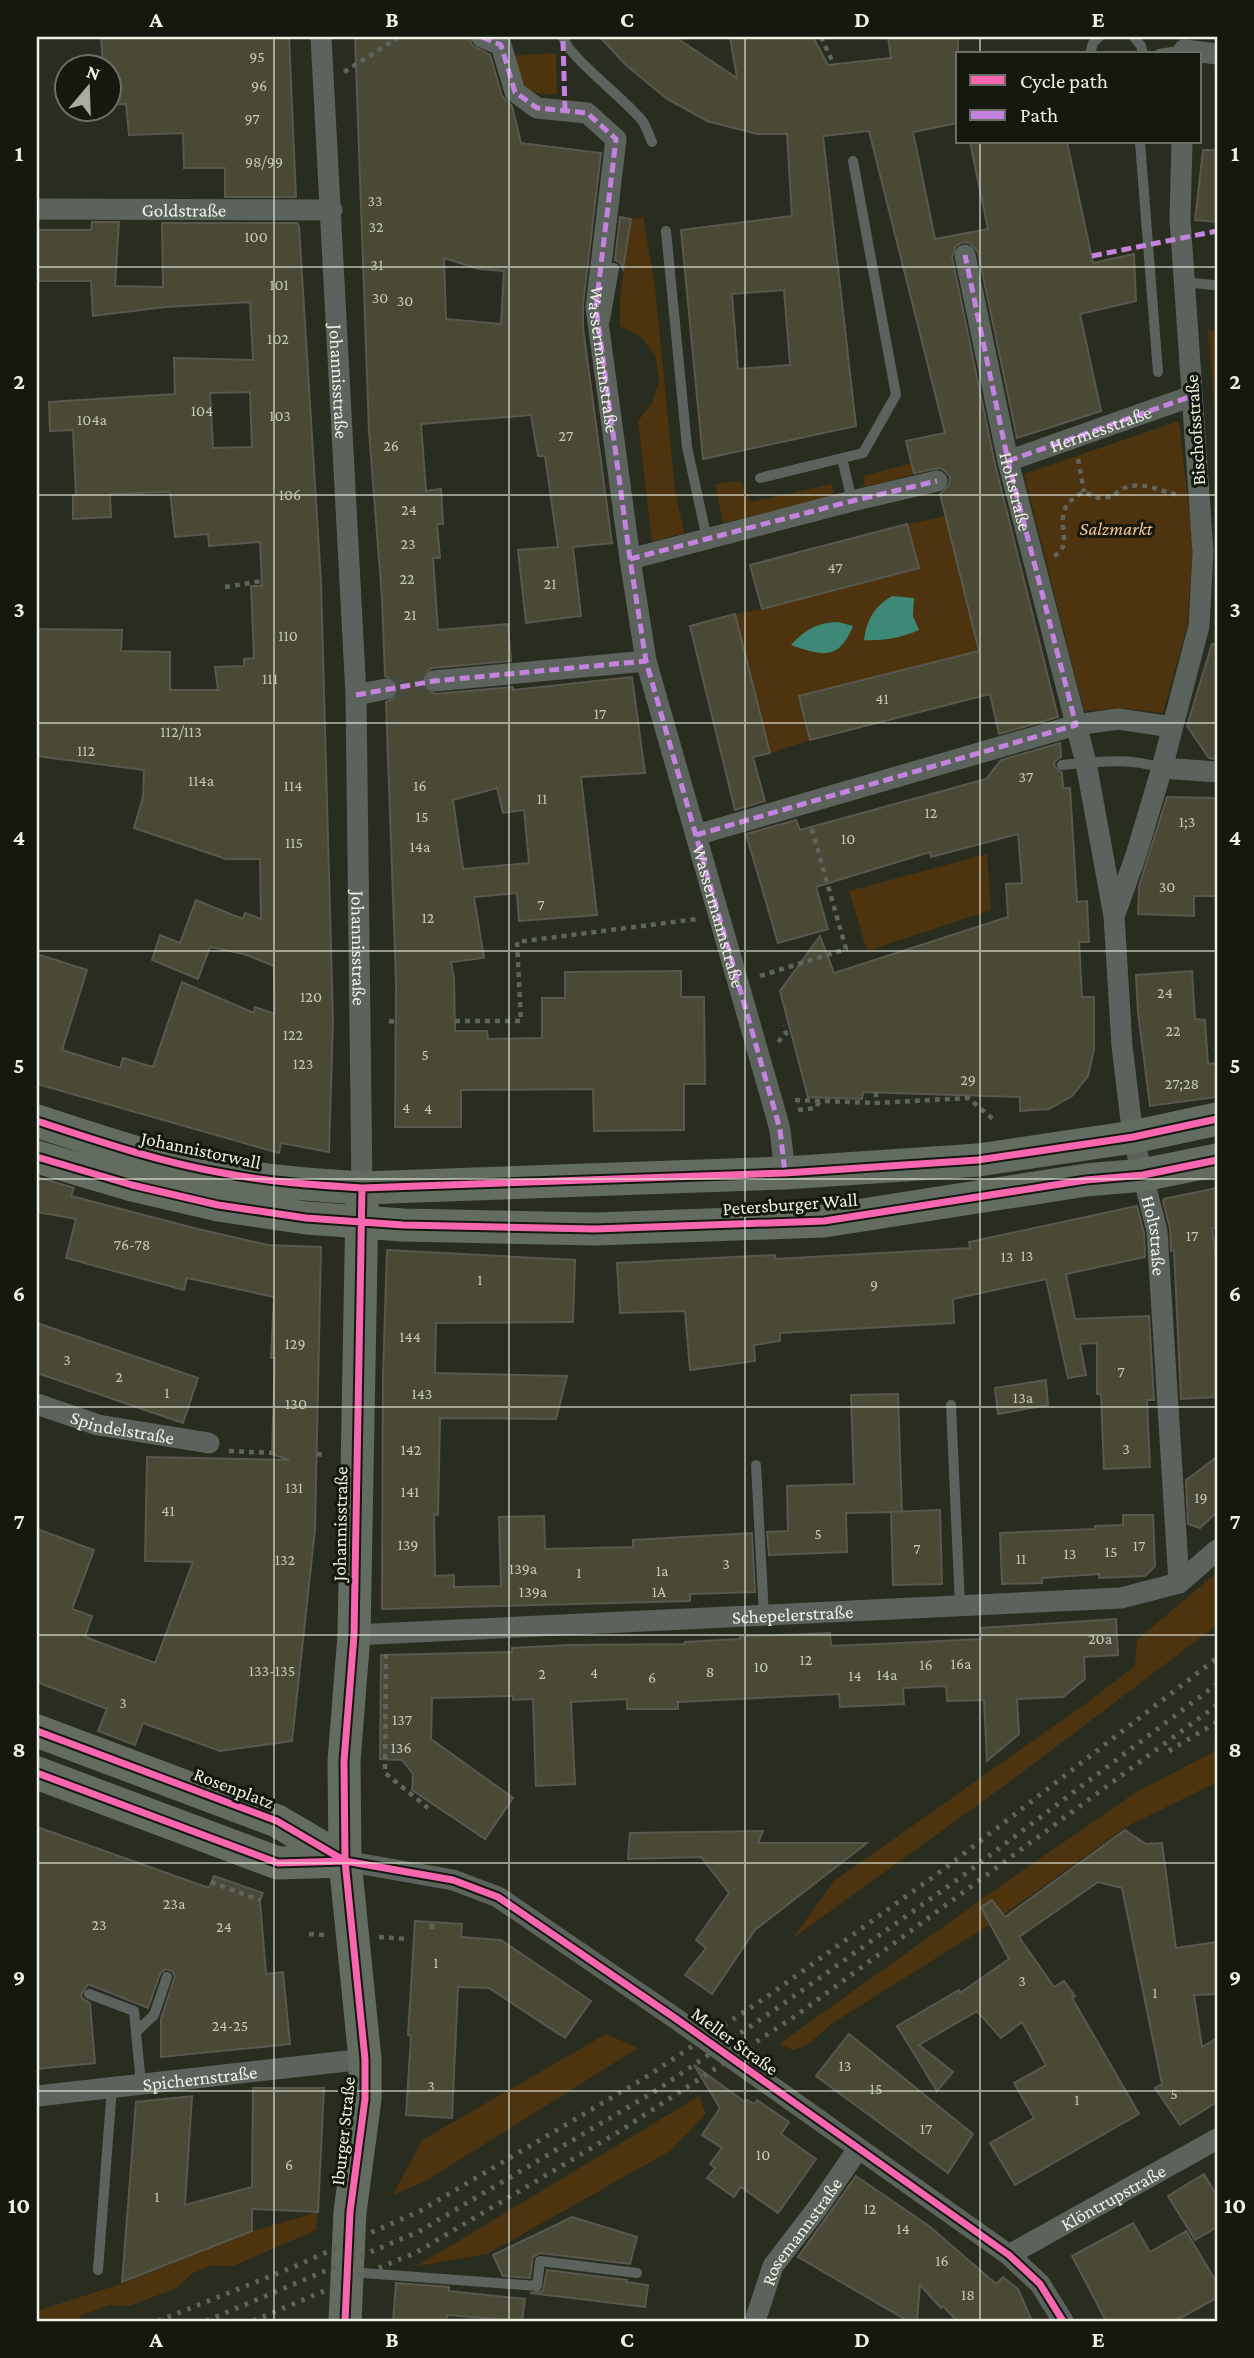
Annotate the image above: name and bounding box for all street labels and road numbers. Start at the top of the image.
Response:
street label: Goldstraße [142,199,226,220]
street label: Wassermannstraße [585,285,623,434]
street label: Johannisstraße [326,322,353,439]
street label: Bischofsstraße [1181,374,1209,486]
street label: Hermesstraße [1047,401,1154,456]
street label: Holtstraße [996,450,1036,533]
street label: Wassermannstraße [689,842,749,990]
street label: Johannisstraße [348,888,370,1006]
street label: Johannistorwall [137,1127,263,1173]
street label: Petersburger Wall [722,1189,858,1219]
street label: Holtstraße [1138,1193,1170,1276]
street label: Spindelstraße [68,1406,176,1448]
street label: Johannisstraße [328,1466,351,1584]
street label: Schepelerstraße [731,1600,854,1627]
street label: Rosenplatz [191,1763,277,1813]
street label: Meller Straße [688,2003,782,2079]
street label: Spichernstraße [142,2061,258,2095]
street label: Iburger Straße [327,2076,359,2186]
street label: Klöntrupstraße [1057,2159,1169,2235]
street label: Rosemannstraße [757,2173,846,2288]

